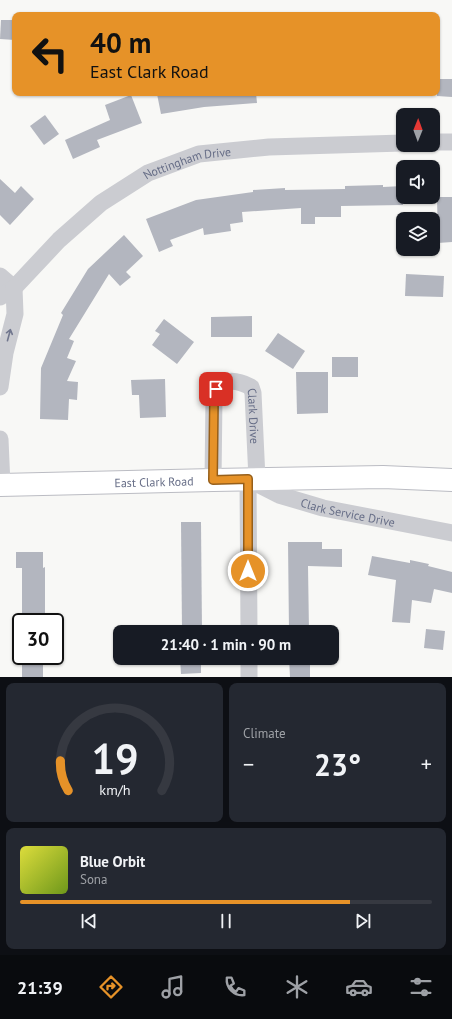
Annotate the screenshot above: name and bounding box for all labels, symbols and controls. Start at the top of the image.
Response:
text: 40 m [90,24,151,61]
icon: left [24,28,76,80]
text: East Clark Road [90,60,209,83]
north arrow [396,108,440,152]
map controls [396,108,440,256]
street label: Nottingham Drive [140,143,232,182]
button: sound [396,160,440,204]
button: layers [396,212,440,256]
one-way arrow [6,329,13,342]
pin [199,372,233,406]
icon: arrive [205,378,227,400]
street label: Clark Drive [244,386,263,444]
street label: East Clark Road [114,473,194,490]
street label: Clark Service Drive [299,494,396,529]
position arrow [227,550,269,592]
speed limit sign: 30 [12,613,64,665]
text: 21:40 · 1 min · 90 m [161,635,291,654]
text: Climate [243,725,286,742]
text: 19 [91,731,138,784]
text: 23° [314,745,361,784]
text: − [243,750,254,778]
text: + [421,750,432,778]
text: km/h [99,779,130,798]
text: Blue Orbit [80,852,145,871]
text: Sona [80,871,107,888]
icon: previous [78,910,100,932]
icon: pause [215,910,237,932]
icon: next [352,910,374,932]
icon: directions [97,973,125,1001]
icon: music [159,973,187,1001]
icon: phone [221,973,249,1001]
icon: climate [283,973,311,1001]
icon: car [345,973,373,1001]
icon: filters [407,973,435,1001]
text: 21:39 [17,976,63,999]

